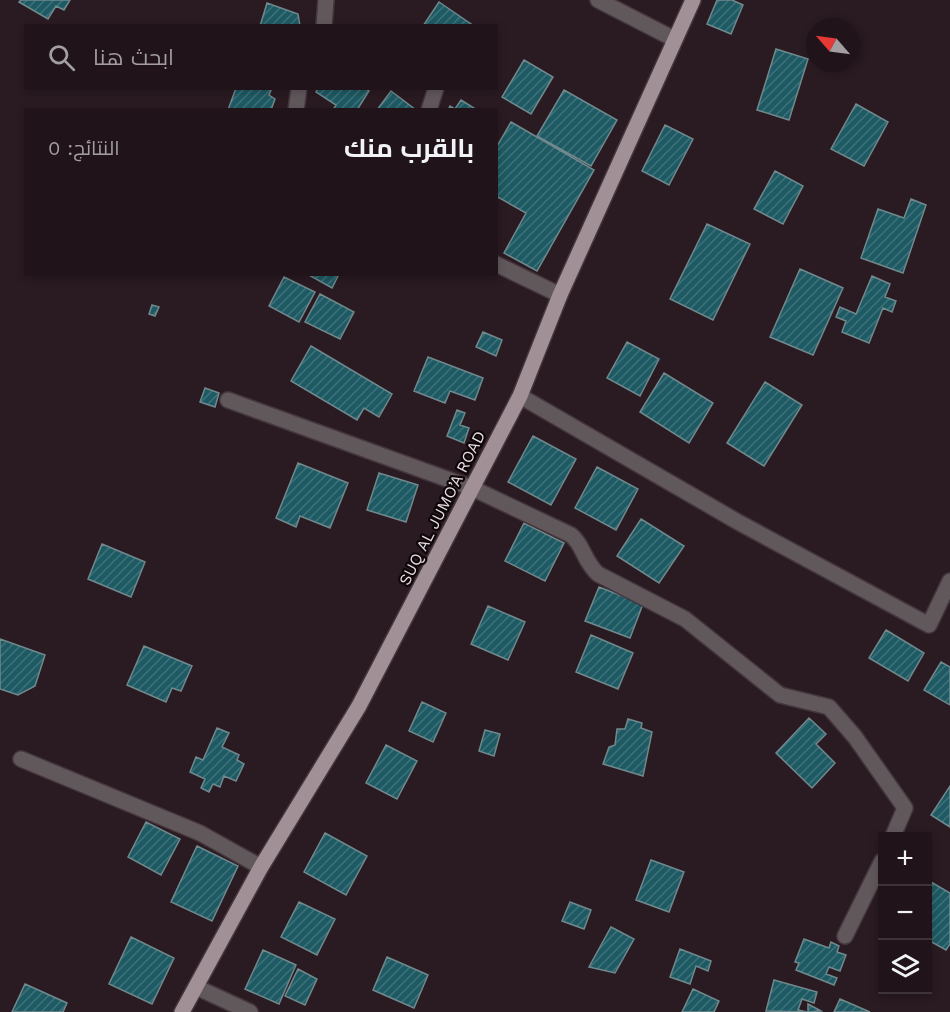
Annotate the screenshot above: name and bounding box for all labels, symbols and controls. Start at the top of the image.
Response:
north arrow [806,18,860,72]
search box [24,24,498,90]
icon: search [45,41,78,74]
text: ابحث هنا [93,45,174,70]
text: بالقرب منك [344,133,474,163]
text: النتائج: 0 [48,136,120,160]
street label: SUQ AL JUMO’A ROAD [395,428,489,588]
map controls [878,832,932,994]
button: + [878,832,932,886]
button: − [878,886,932,940]
button: layers [878,940,932,994]

